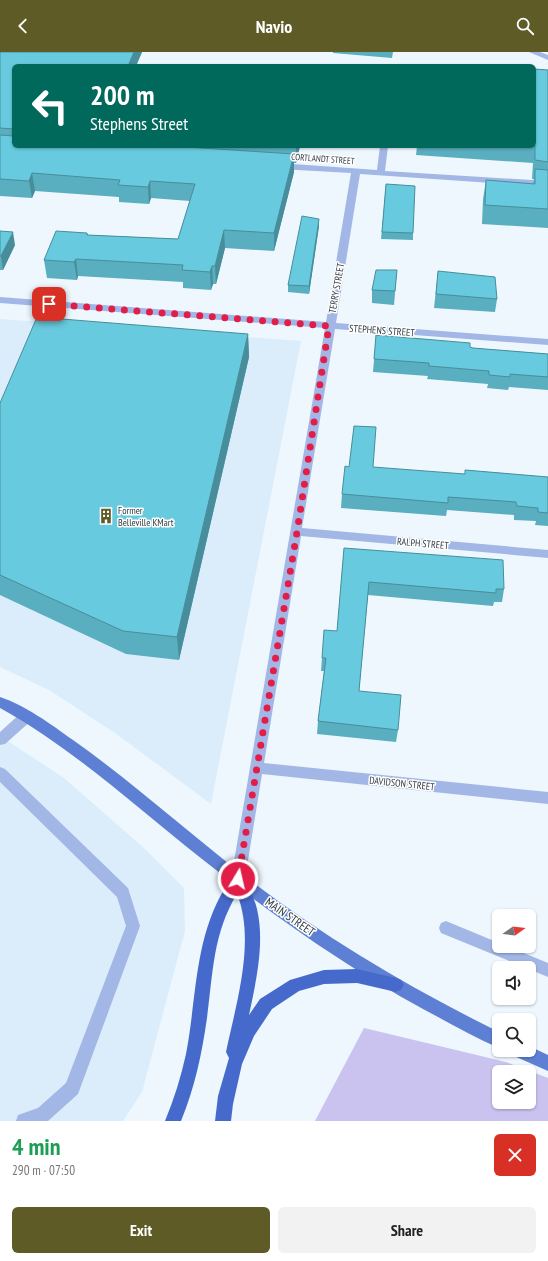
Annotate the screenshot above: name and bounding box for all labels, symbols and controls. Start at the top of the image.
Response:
icon: back [12,15,34,37]
text: Navio [256,15,292,38]
icon: search [514,15,536,37]
text: 200 m [90,76,154,113]
icon: left [24,80,76,132]
text: Stephens Street [90,112,188,135]
street label: CORTLANDT STREET [291,151,355,166]
street label: TERRY STREET [326,261,347,314]
pin [32,287,66,321]
icon: arrive [38,293,60,315]
street label: STEPHENS STREET [349,322,416,339]
place label: Former Belleville KMart [118,504,174,529]
building icon: Former Belleville KMart [97,507,115,525]
street label: RALPH STREET [396,535,450,552]
street label: DAVIDSON STREET [369,774,436,793]
position arrow [217,858,259,900]
street label: MAIN STREET [263,894,318,939]
north arrow [492,909,536,953]
map controls [492,909,536,1109]
button: sound [492,961,536,1005]
button: search [492,1013,536,1057]
button: layers [492,1065,536,1109]
text: 4 min [12,1131,60,1162]
button: close [494,1134,536,1176]
text: 290 m · 07:50 [12,1162,75,1179]
button: Exit [12,1207,270,1253]
button: Share [278,1207,536,1253]

